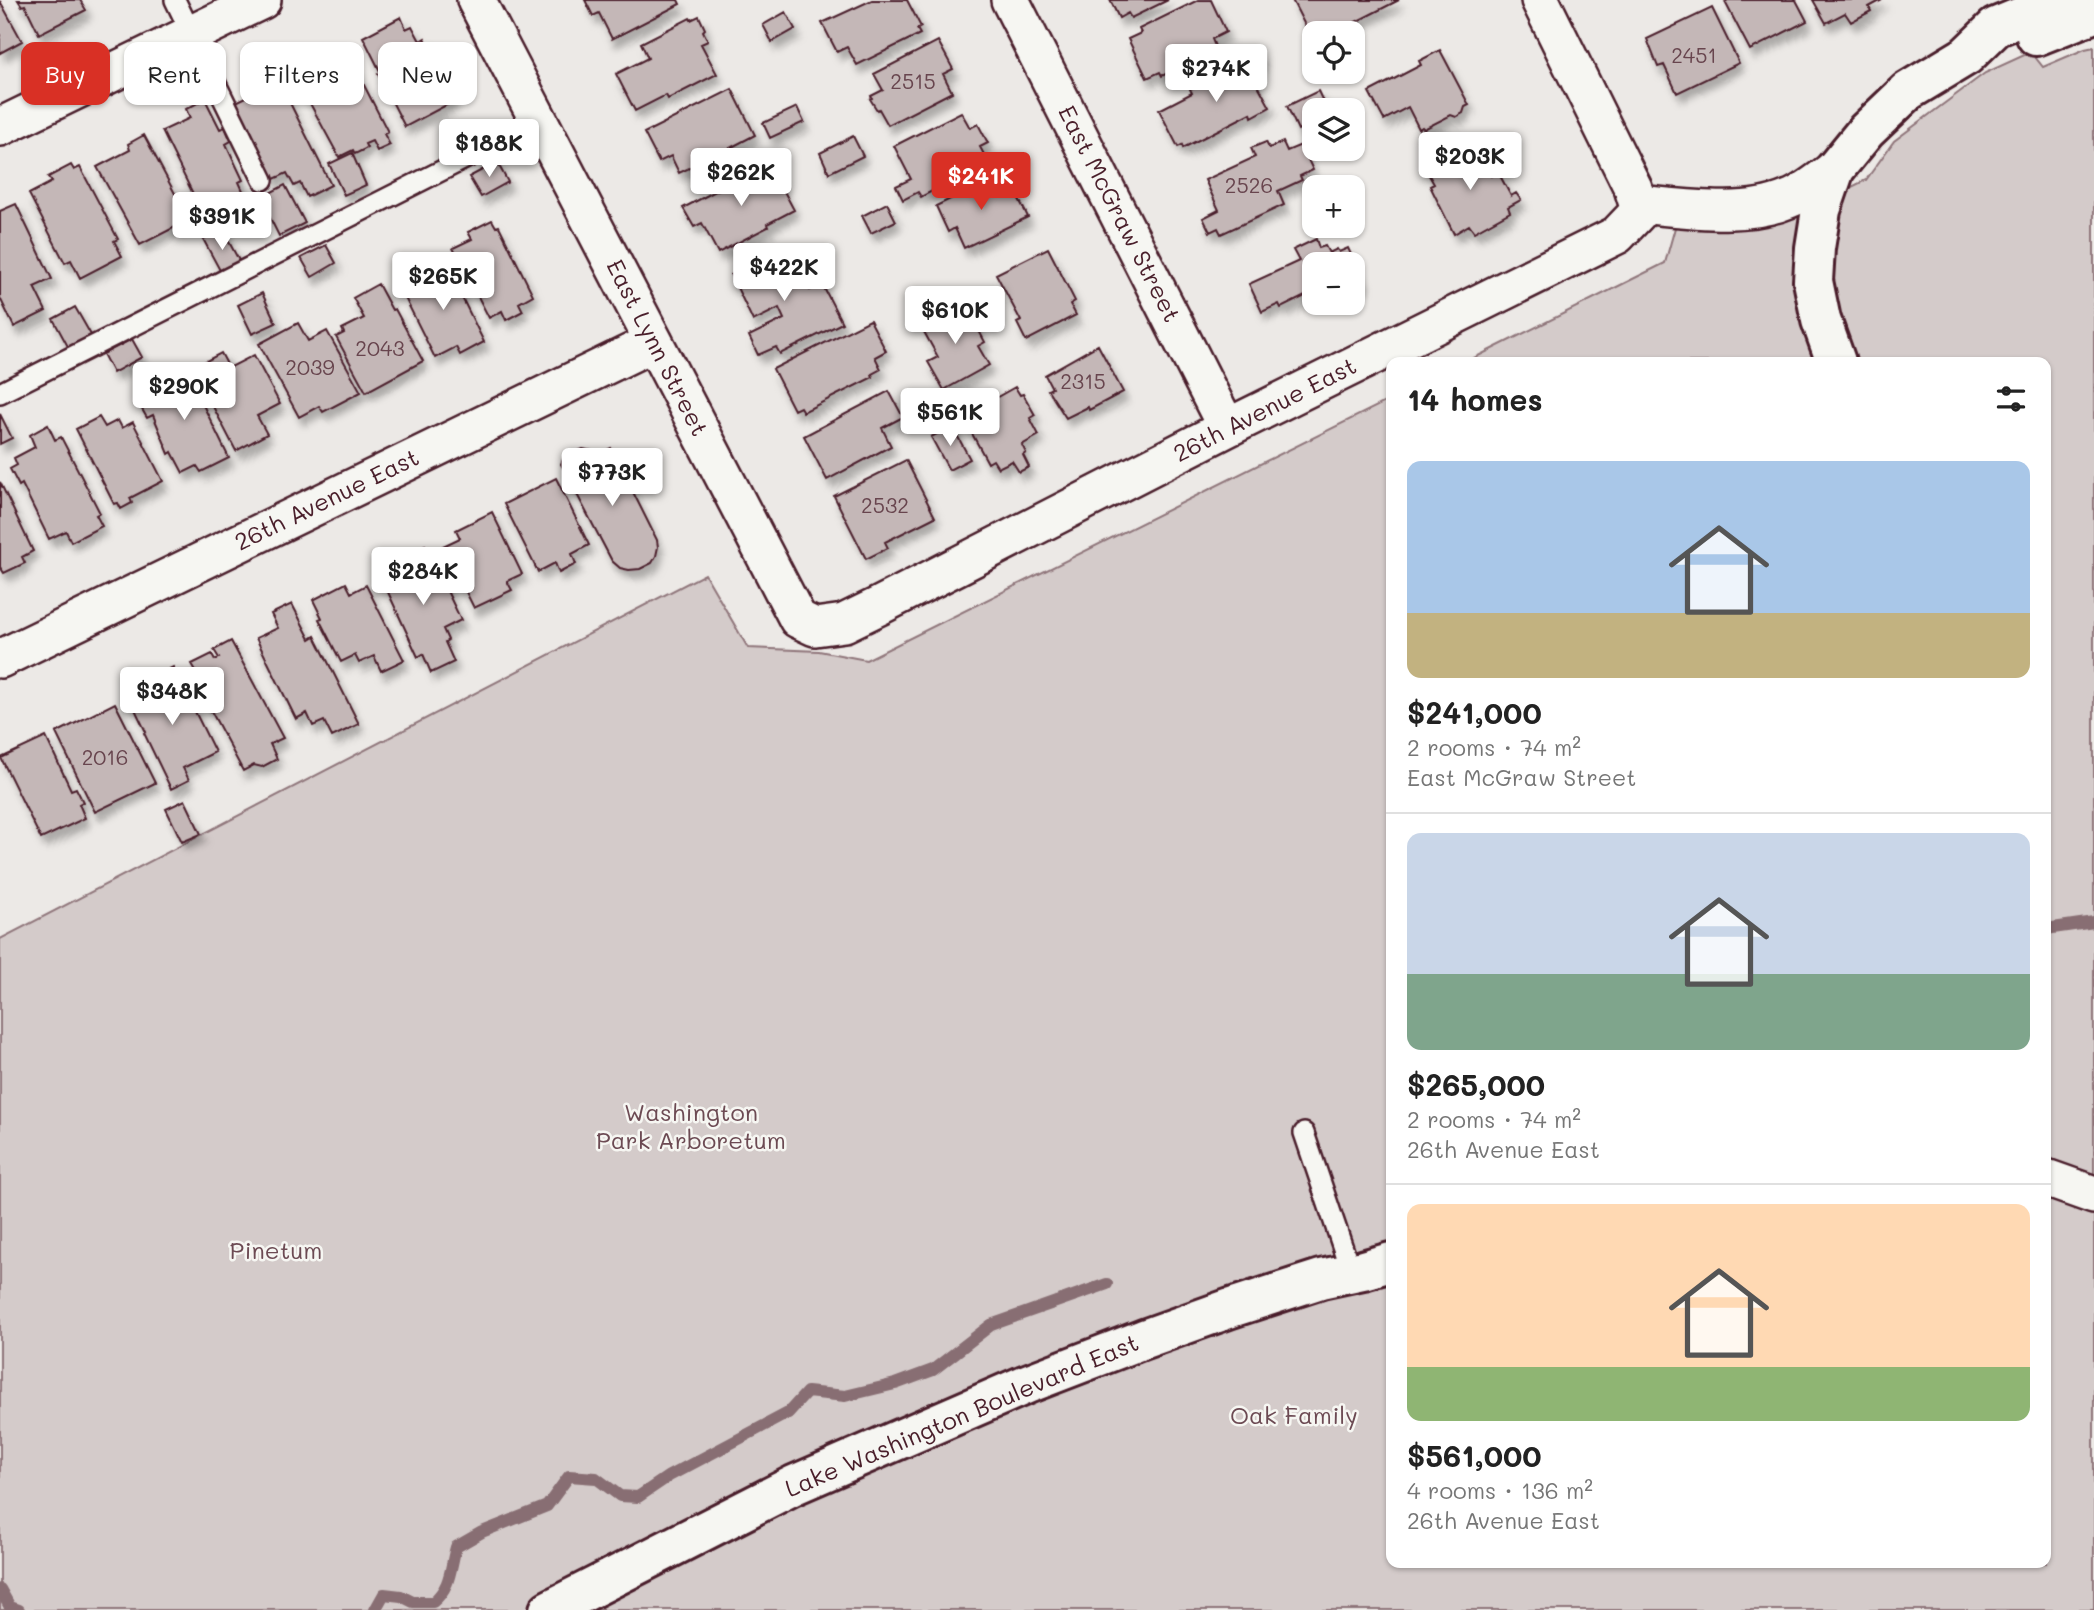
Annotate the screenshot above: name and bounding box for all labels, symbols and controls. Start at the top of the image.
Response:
map controls [1302,21,1365,315]
button: locate [1302,21,1365,84]
house number: 2451 [1671,41,1717,68]
chip: Buy [21,42,110,105]
chip: Rent [124,42,226,105]
chip: Filters [240,42,364,105]
chip: New [378,42,477,105]
pin: $274K [1167,44,1265,104]
text: $274K [1181,52,1251,82]
house number: 2515 [890,67,936,94]
button: layers [1302,98,1365,161]
street label: East McGraw Street [1052,100,1188,327]
pin: $188K [440,120,538,179]
text: $188K [455,127,523,157]
pin: $203K [1421,132,1519,192]
text: $203K [1435,140,1505,170]
pin: $262K [692,148,790,208]
pin: $241K [932,152,1030,212]
text: $262K [707,156,775,186]
text: $241K [948,160,1014,190]
house number: 2526 [1225,171,1273,198]
button: + [1302,175,1365,238]
pin: $391K [173,192,271,252]
text: $391K [188,200,256,230]
pin: $422K [735,244,833,303]
text: $422K [749,251,819,281]
pin: $265K [394,252,492,312]
button: − [1302,252,1365,315]
street label: East Lynn Street [600,254,716,441]
text: $265K [408,260,478,290]
pin: $610K [906,286,1004,346]
text: $610K [921,294,989,324]
house number: 2043 [355,334,405,361]
street label: 26th Avenue East [1168,349,1361,468]
house number: 2039 [285,353,335,380]
pin: $290K [135,362,233,422]
house number: 2315 [1060,367,1106,394]
text: $290K [149,370,219,400]
text: 14 homes [1407,379,1543,419]
icon: filters [1992,380,2030,418]
pin: $561K [901,388,999,448]
text: $561K [917,396,983,426]
street label: 26th Avenue East [229,441,424,557]
pin: $773K [563,448,661,508]
text: $773K [578,456,646,486]
house number: 2532 [861,491,909,518]
icon: home [1656,507,1782,633]
pin: $284K [374,548,472,607]
text: $284K [387,555,459,585]
pin: $348K [123,668,221,727]
text: $348K [136,675,208,705]
text: $241,000 [1407,692,1542,732]
text: 2 rooms · 74 m² [1407,732,1581,762]
house number: 2016 [82,743,128,770]
text: East McGraw Street [1407,762,1636,792]
icon: home [1656,879,1782,1005]
text: $265,000 [1407,1064,1545,1104]
park label: Washington Park Arboretum [596,1096,786,1155]
text: 2 rooms · 74 m² [1407,1104,1581,1134]
text: 26th Avenue East [1407,1134,1600,1164]
park label: Pinetum [230,1234,322,1265]
icon: home [1656,1250,1782,1376]
street label: Lake Washington Boulevard East [780,1326,1143,1503]
park label: Oak Family [1230,1399,1358,1430]
text: $561,000 [1407,1435,1542,1475]
text: 4 rooms · 136 m² [1407,1475,1593,1505]
text: 26th Avenue East [1407,1505,1600,1535]

